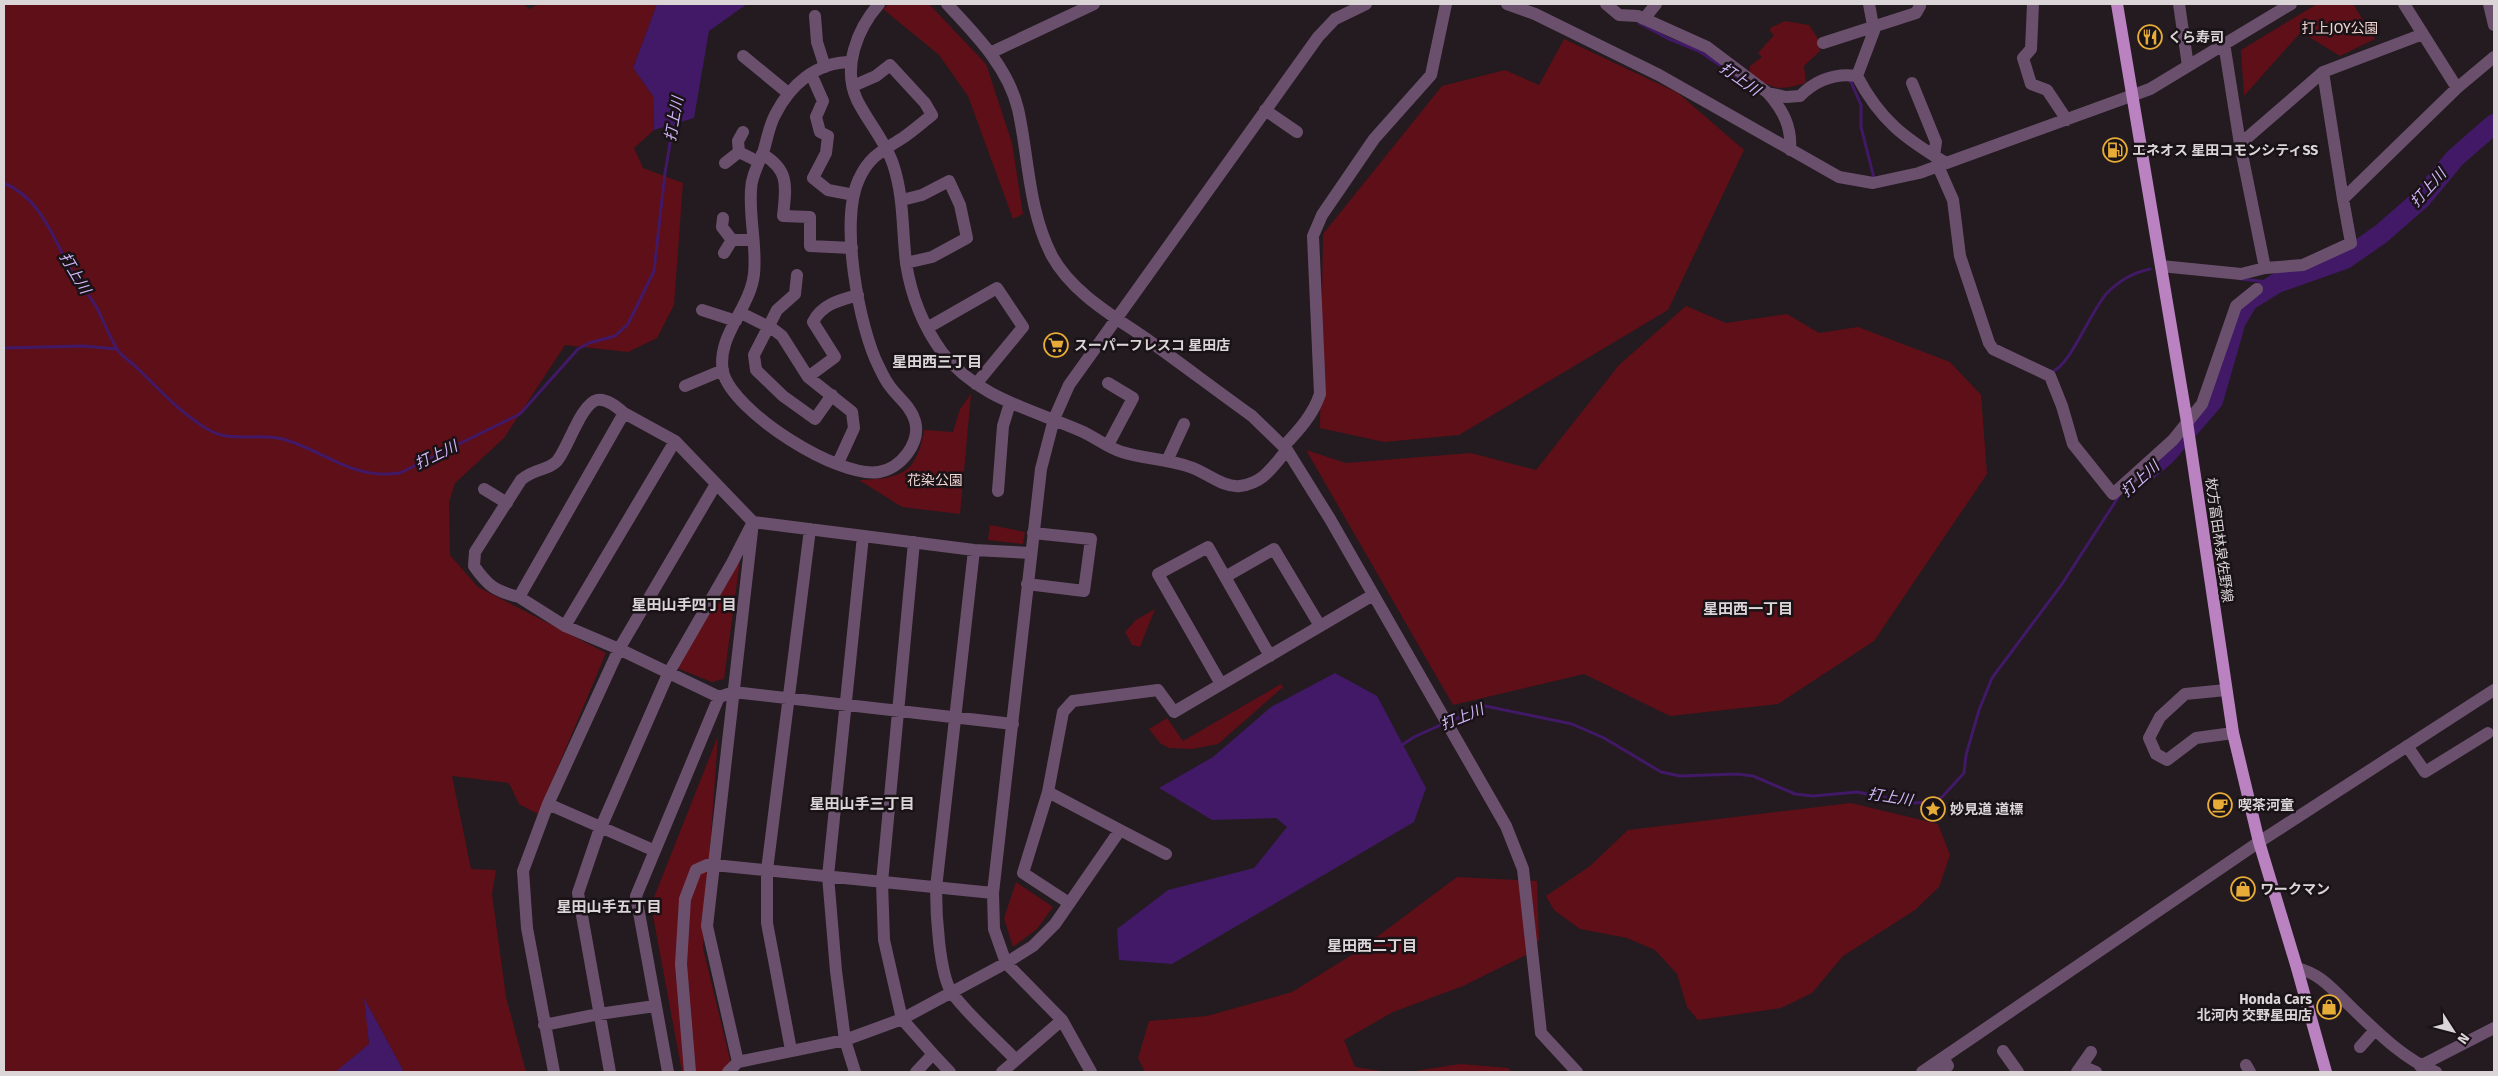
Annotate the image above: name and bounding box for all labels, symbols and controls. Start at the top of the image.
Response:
park label: 打上JOY公園 [2301,20,2379,37]
restaurant icon: くら寿司 [2137,24,2163,50]
place label: くら寿司 [2168,29,2224,46]
water label: 打上川 [1716,59,1765,100]
water label: 打上川 [661,93,687,143]
fuel station icon: エネオス 星田コモンシティSS [2102,137,2128,163]
place label: エネオス 星田コモンシティSS [2132,142,2318,159]
water label: 打上川 [2406,164,2451,211]
water label: 打上川 [56,249,95,299]
supermarket icon: スーパーフレスコ 星田店 [1043,332,1069,358]
place label: スーパーフレスコ 星田店 [1074,337,1230,354]
district label: 星田西三丁目 [892,353,982,371]
water label: 打上川 [412,436,462,473]
water label: 打上川 [2117,456,2164,501]
park label: 花染公園 [907,472,963,489]
street label: 枚方富田林泉佐野線 [2202,476,2236,604]
district label: 星田山手四丁目 [631,596,737,614]
district label: 星田西一丁目 [1703,600,1793,618]
water label: 打上川 [1438,699,1488,734]
water label: 打上川 [1866,785,1916,810]
cafe icon: 喫茶河童 [2207,792,2233,818]
district label: 星田山手三丁目 [809,795,915,813]
place icon: 妙見道 道標 [1920,796,1946,822]
place label: 喫茶河童 [2238,797,2294,814]
place label: 妙見道 道標 [1950,801,2023,818]
shop icon: ワークマン [2230,876,2256,902]
place label: ワークマン [2260,881,2330,898]
district label: 星田山手五丁目 [556,898,662,916]
district label: 星田西二丁目 [1327,937,1417,955]
place label: Honda Cars 北河内 交野星田店 [2197,991,2312,1024]
shop icon: Honda Cars 北河内 交野星田店 [2316,994,2342,1020]
north arrow [2428,1006,2478,1056]
text: N [2454,1030,2473,1047]

